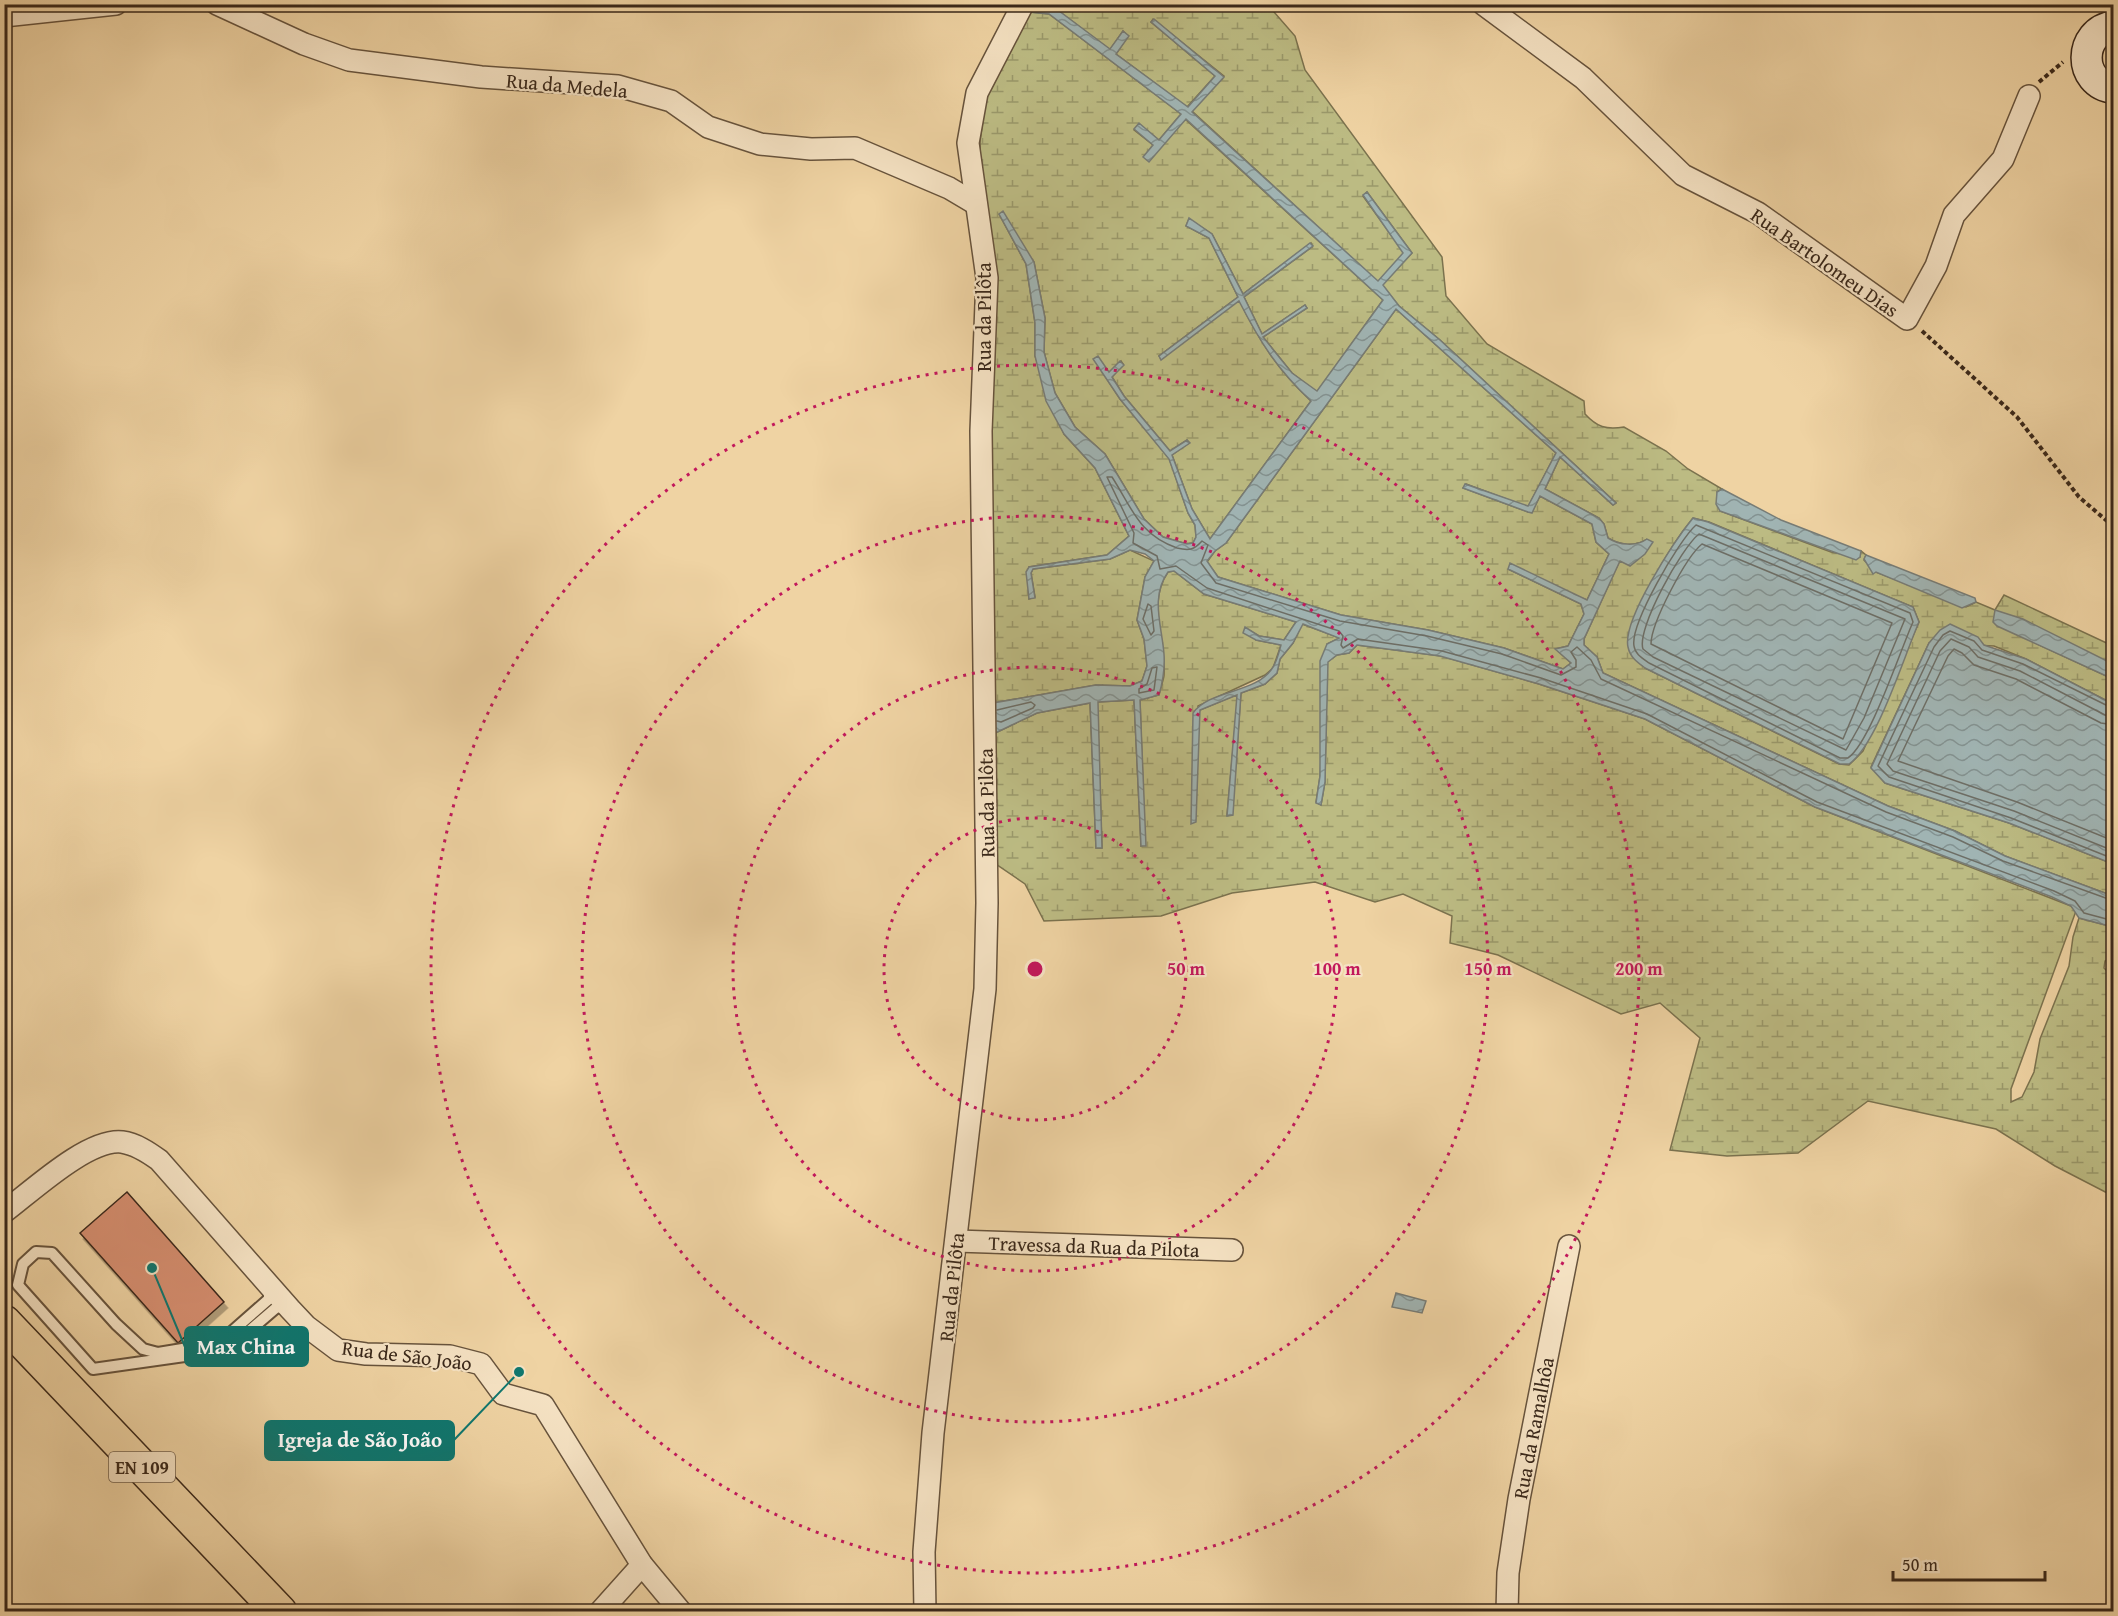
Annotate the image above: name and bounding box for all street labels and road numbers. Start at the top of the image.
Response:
street label: Rua da Medela [505,65,629,105]
street label: Rua Bartolomeu Dias [1745,200,1905,324]
street label: Rua da Pilôta [969,262,998,372]
street label: Rua da Pilôta [971,748,1001,858]
street label: Travessa da Rua da Pilota [988,1228,1200,1264]
street label: Rua da Pilôta [931,1231,971,1343]
street label: Rua de São João [340,1333,474,1377]
street label: Rua da Ramalhôa [1505,1354,1561,1501]
road number: EN 109 [109,1452,175,1482]

